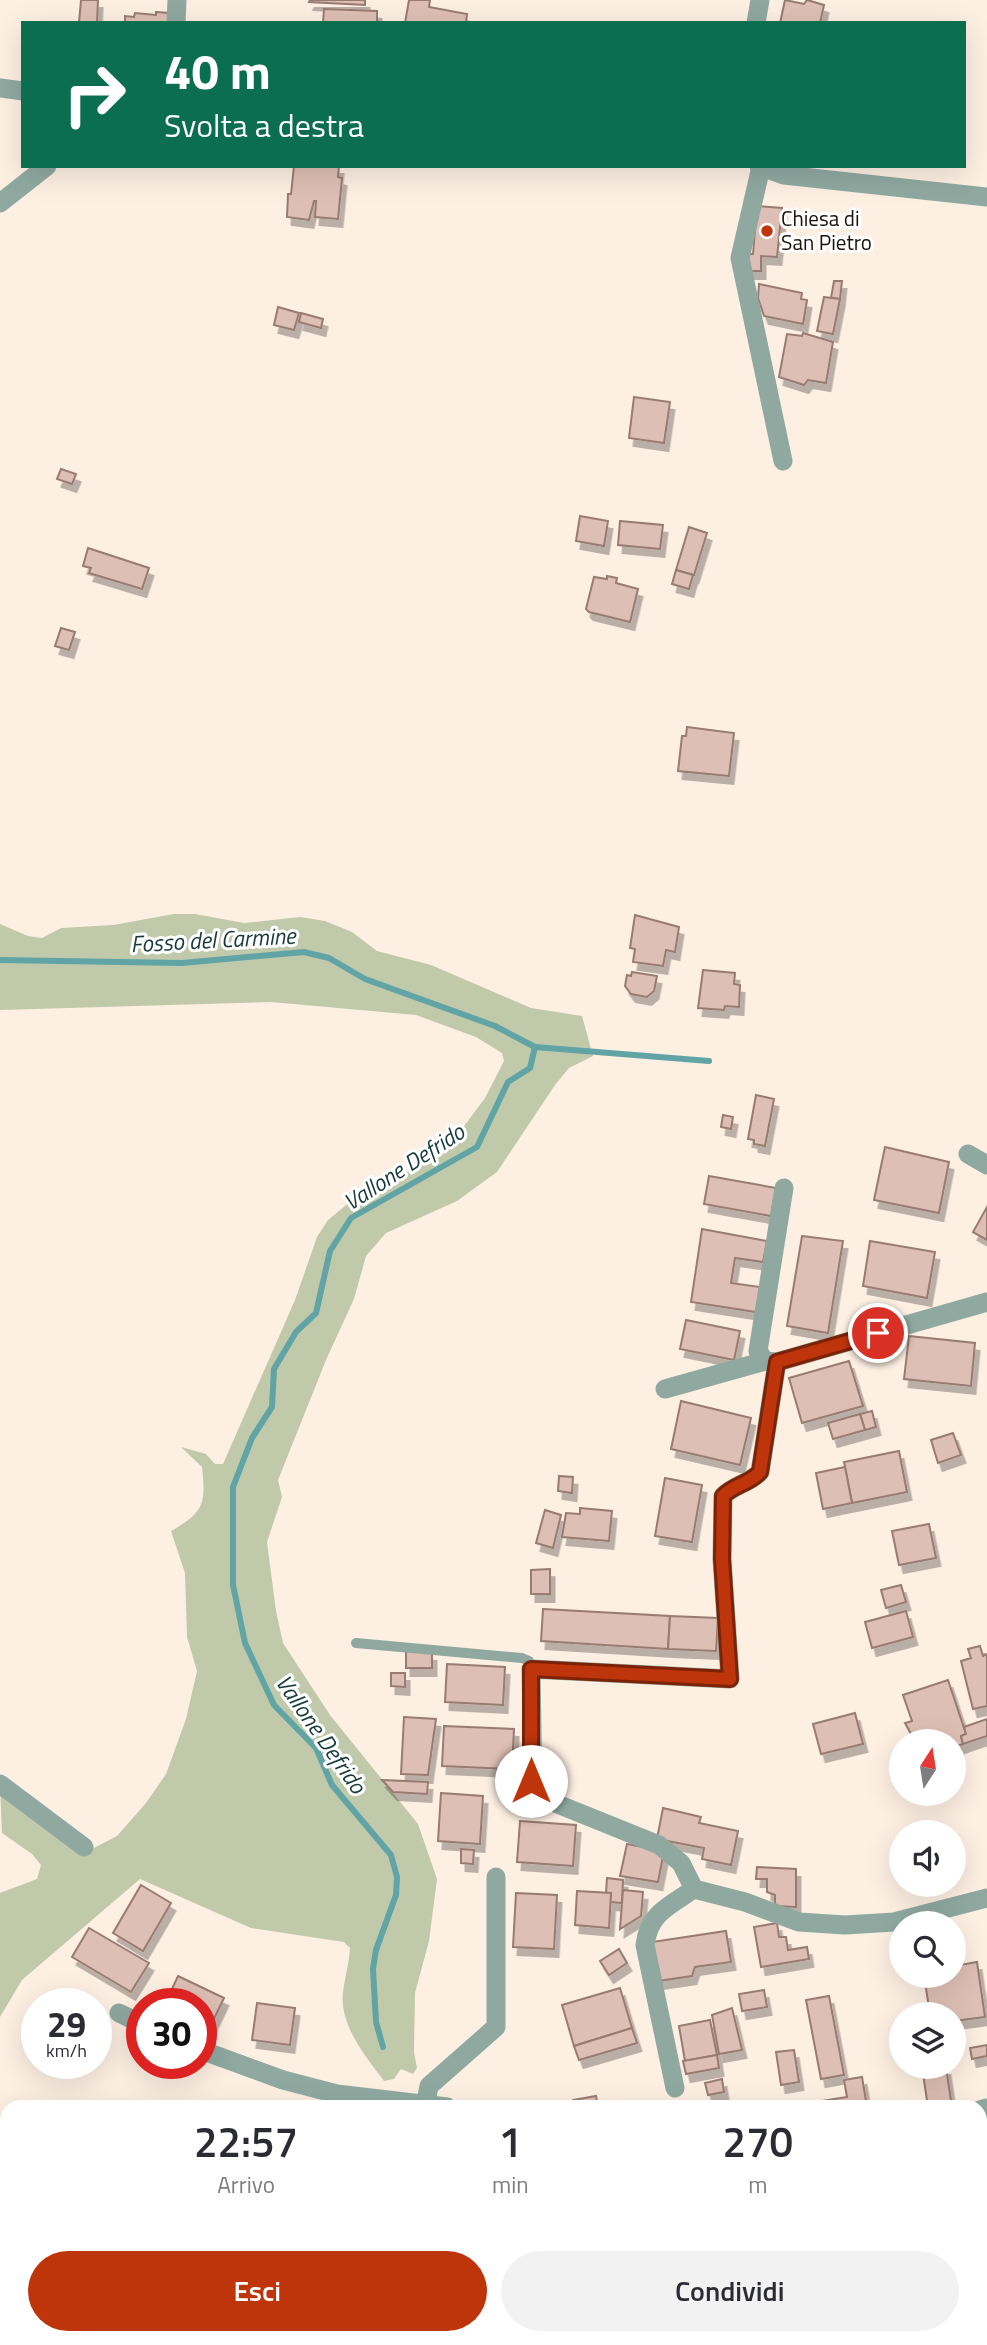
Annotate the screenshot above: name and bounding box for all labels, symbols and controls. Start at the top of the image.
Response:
text: 40 m [164,33,271,108]
icon: right [49,49,140,140]
text: Svolta a destra [164,101,364,149]
place label: Chiesa di San Pietro [781,202,872,258]
marker: Chiesa di San Pietro [759,223,775,239]
water label: Fosso del Carmine [130,918,298,961]
water label: Vallone Defrido [336,1114,472,1219]
pin [848,1303,908,1363]
icon: arrive [859,1314,897,1352]
water label: Vallone Defrido [267,1667,376,1801]
north arrow [889,1729,966,1806]
map controls [889,1729,966,2079]
position arrow [494,1744,568,1818]
button: sound [889,1820,966,1897]
button: search [889,1911,966,1988]
speed limit sign: 30 [126,1988,217,2079]
text: 29 [47,1997,86,2051]
button: layers [889,2002,966,2079]
text: km/h [46,2037,87,2064]
text: 22:57 [194,2109,298,2173]
text: 1 [499,2109,522,2173]
text: 270 [723,2109,793,2173]
text: Arrivo [217,2167,275,2202]
text: min [492,2167,529,2202]
text: m [748,2167,767,2202]
button: Esci [28,2251,487,2331]
button: Condividi [501,2251,959,2331]

